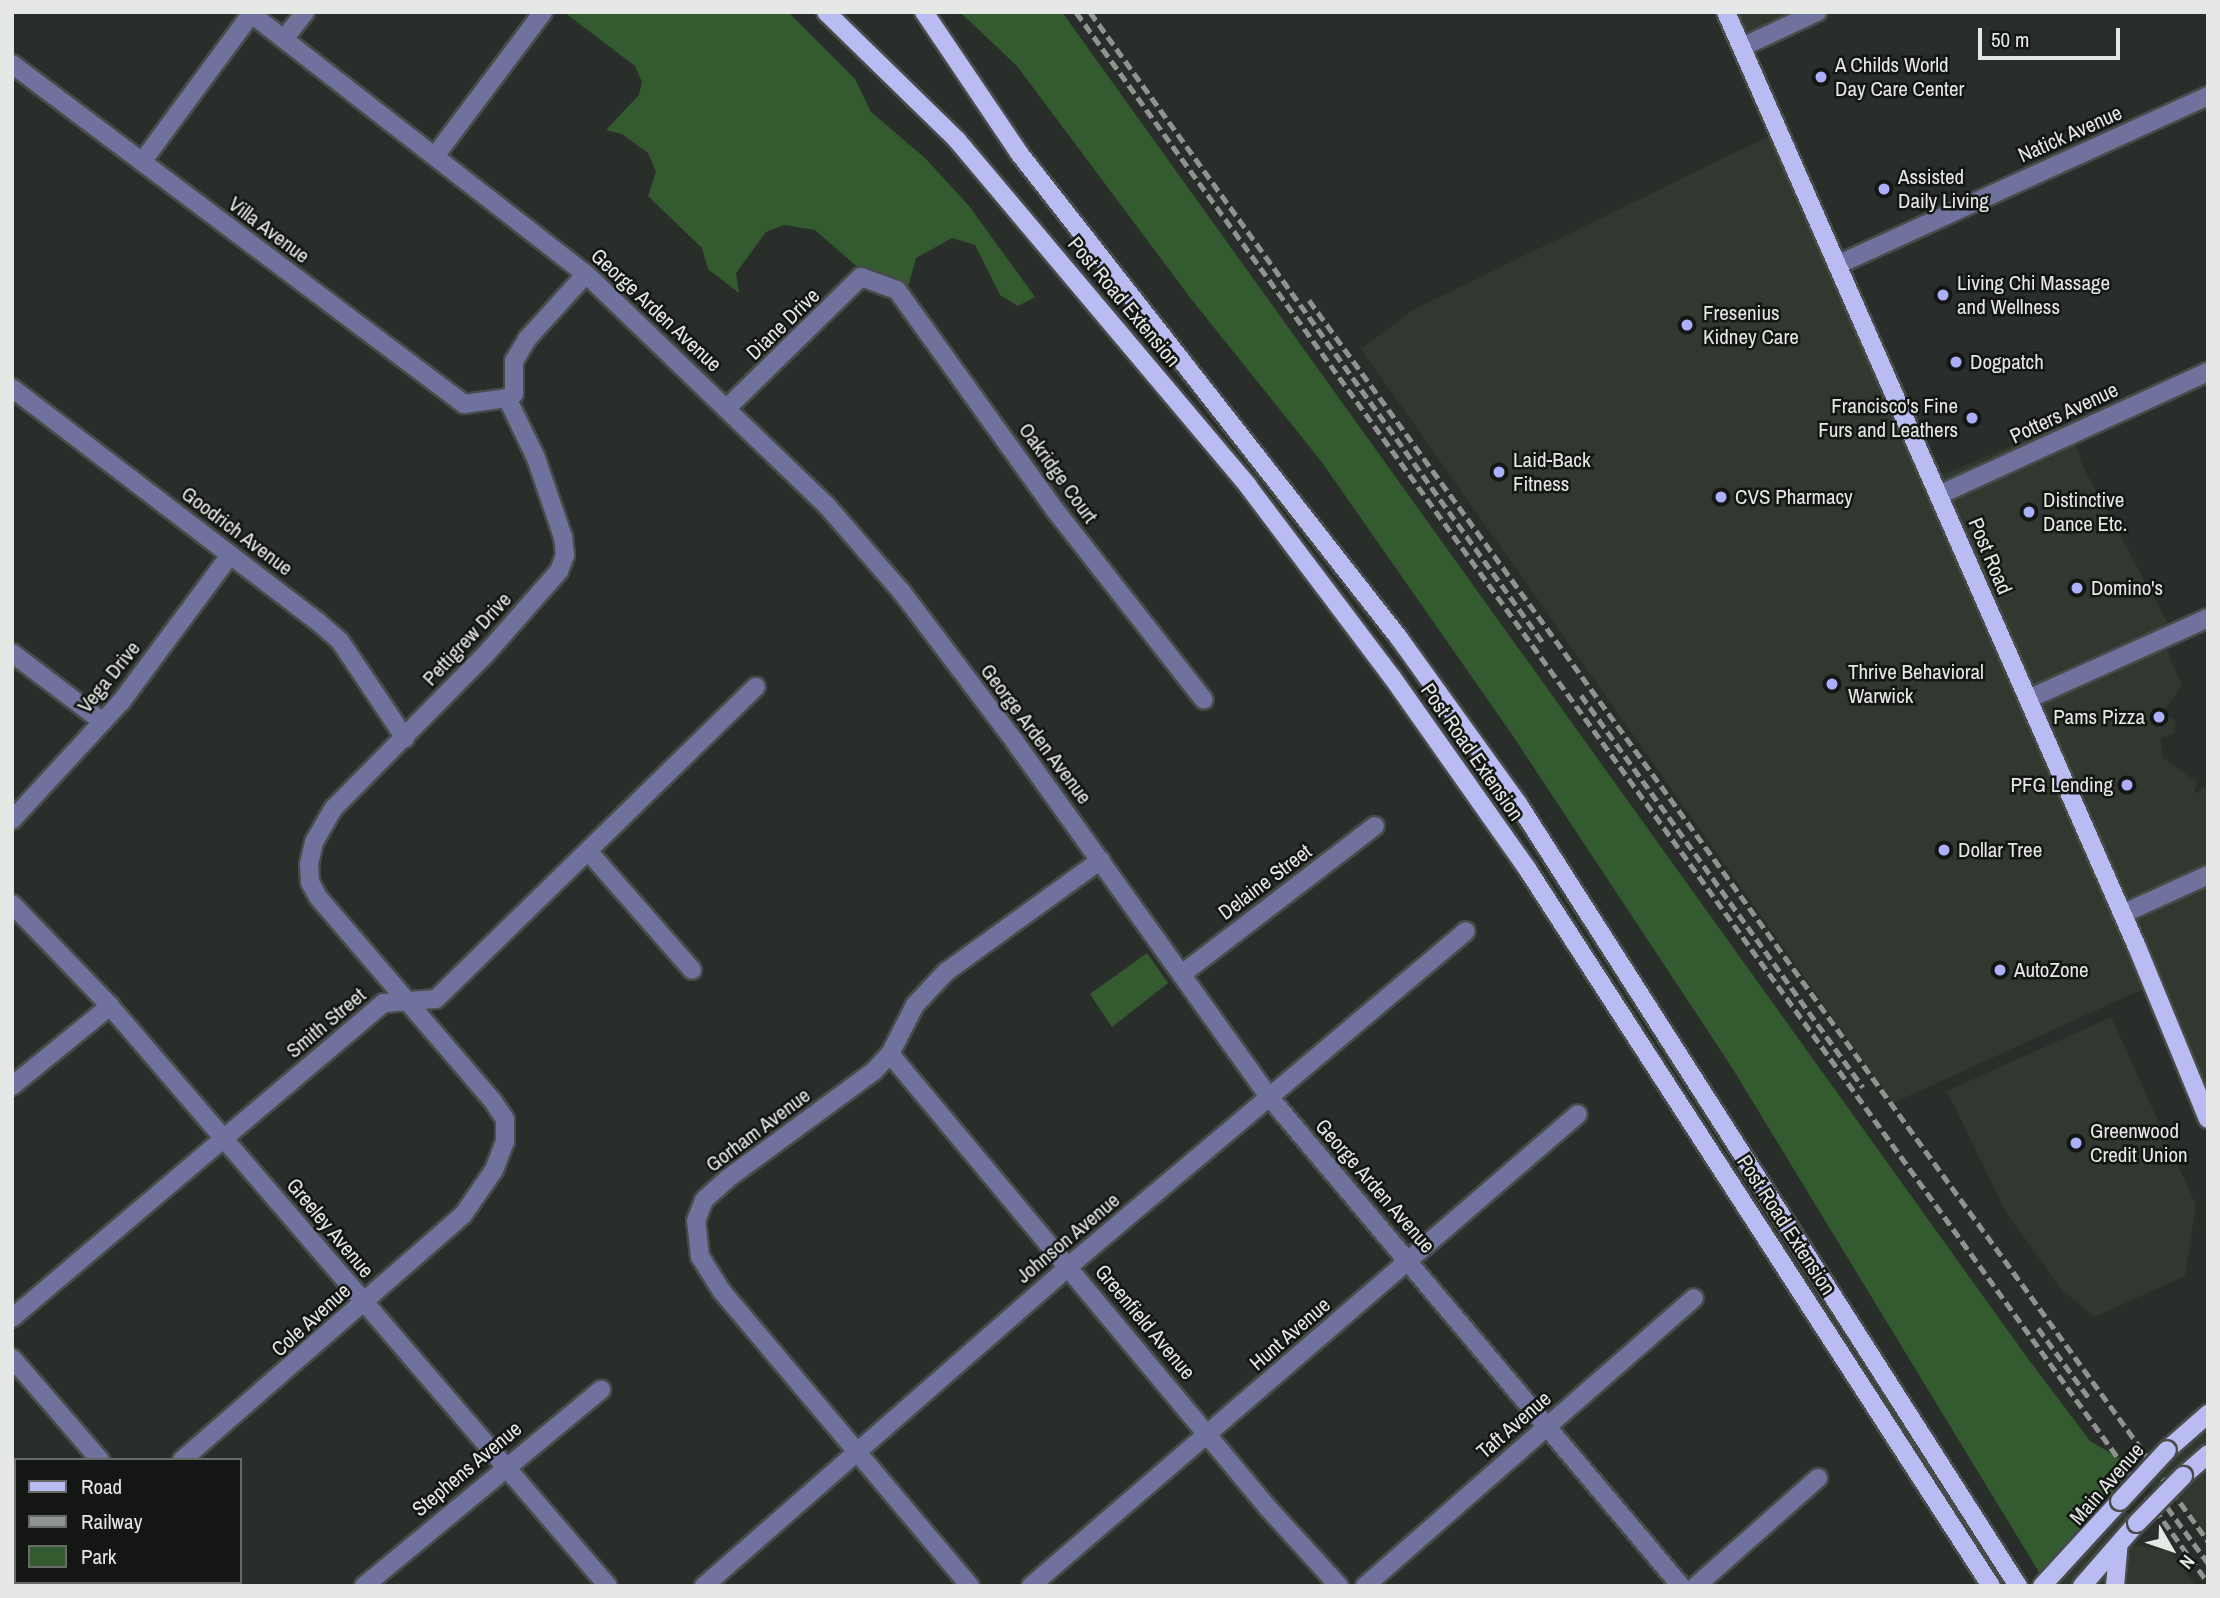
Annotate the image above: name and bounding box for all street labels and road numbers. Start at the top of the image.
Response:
street label: Natick Avenue [2014,100,2126,168]
street label: Villa Avenue [223,191,315,269]
street label: Post Road Extension [1062,232,1186,372]
street label: George Arden Avenue [585,242,727,378]
street label: Diane Drive [741,283,825,365]
street label: Potters Avenue [2005,377,2123,449]
street label: Oakridge Court [1013,418,1103,528]
street label: Goodrich Avenue [176,481,298,581]
street label: Post Road [1963,514,2017,598]
street label: Pettigrew Drive [417,587,517,691]
street label: Vega Drive [72,636,146,718]
street label: George Arden Avenue [974,658,1098,810]
street label: Post Road Extension [1415,679,1529,825]
street label: Delaine Street [1213,839,1317,925]
street label: Smith Street [281,983,371,1063]
street label: Gorham Avenue [700,1082,816,1178]
street label: George Arden Avenue [1309,1113,1441,1259]
street label: Post Road Extension [1731,1150,1841,1300]
street label: Greeley Avenue [281,1173,379,1283]
street label: Johnson Avenue [1011,1187,1125,1289]
street label: Greenfield Avenue [1089,1259,1201,1385]
street label: Cole Avenue [266,1278,356,1362]
street label: Hunt Avenue [1244,1292,1336,1376]
street label: Taft Avenue [1471,1386,1557,1464]
street label: Stephens Avenue [407,1416,527,1522]
street label: Main Avenue [2064,1438,2150,1530]

